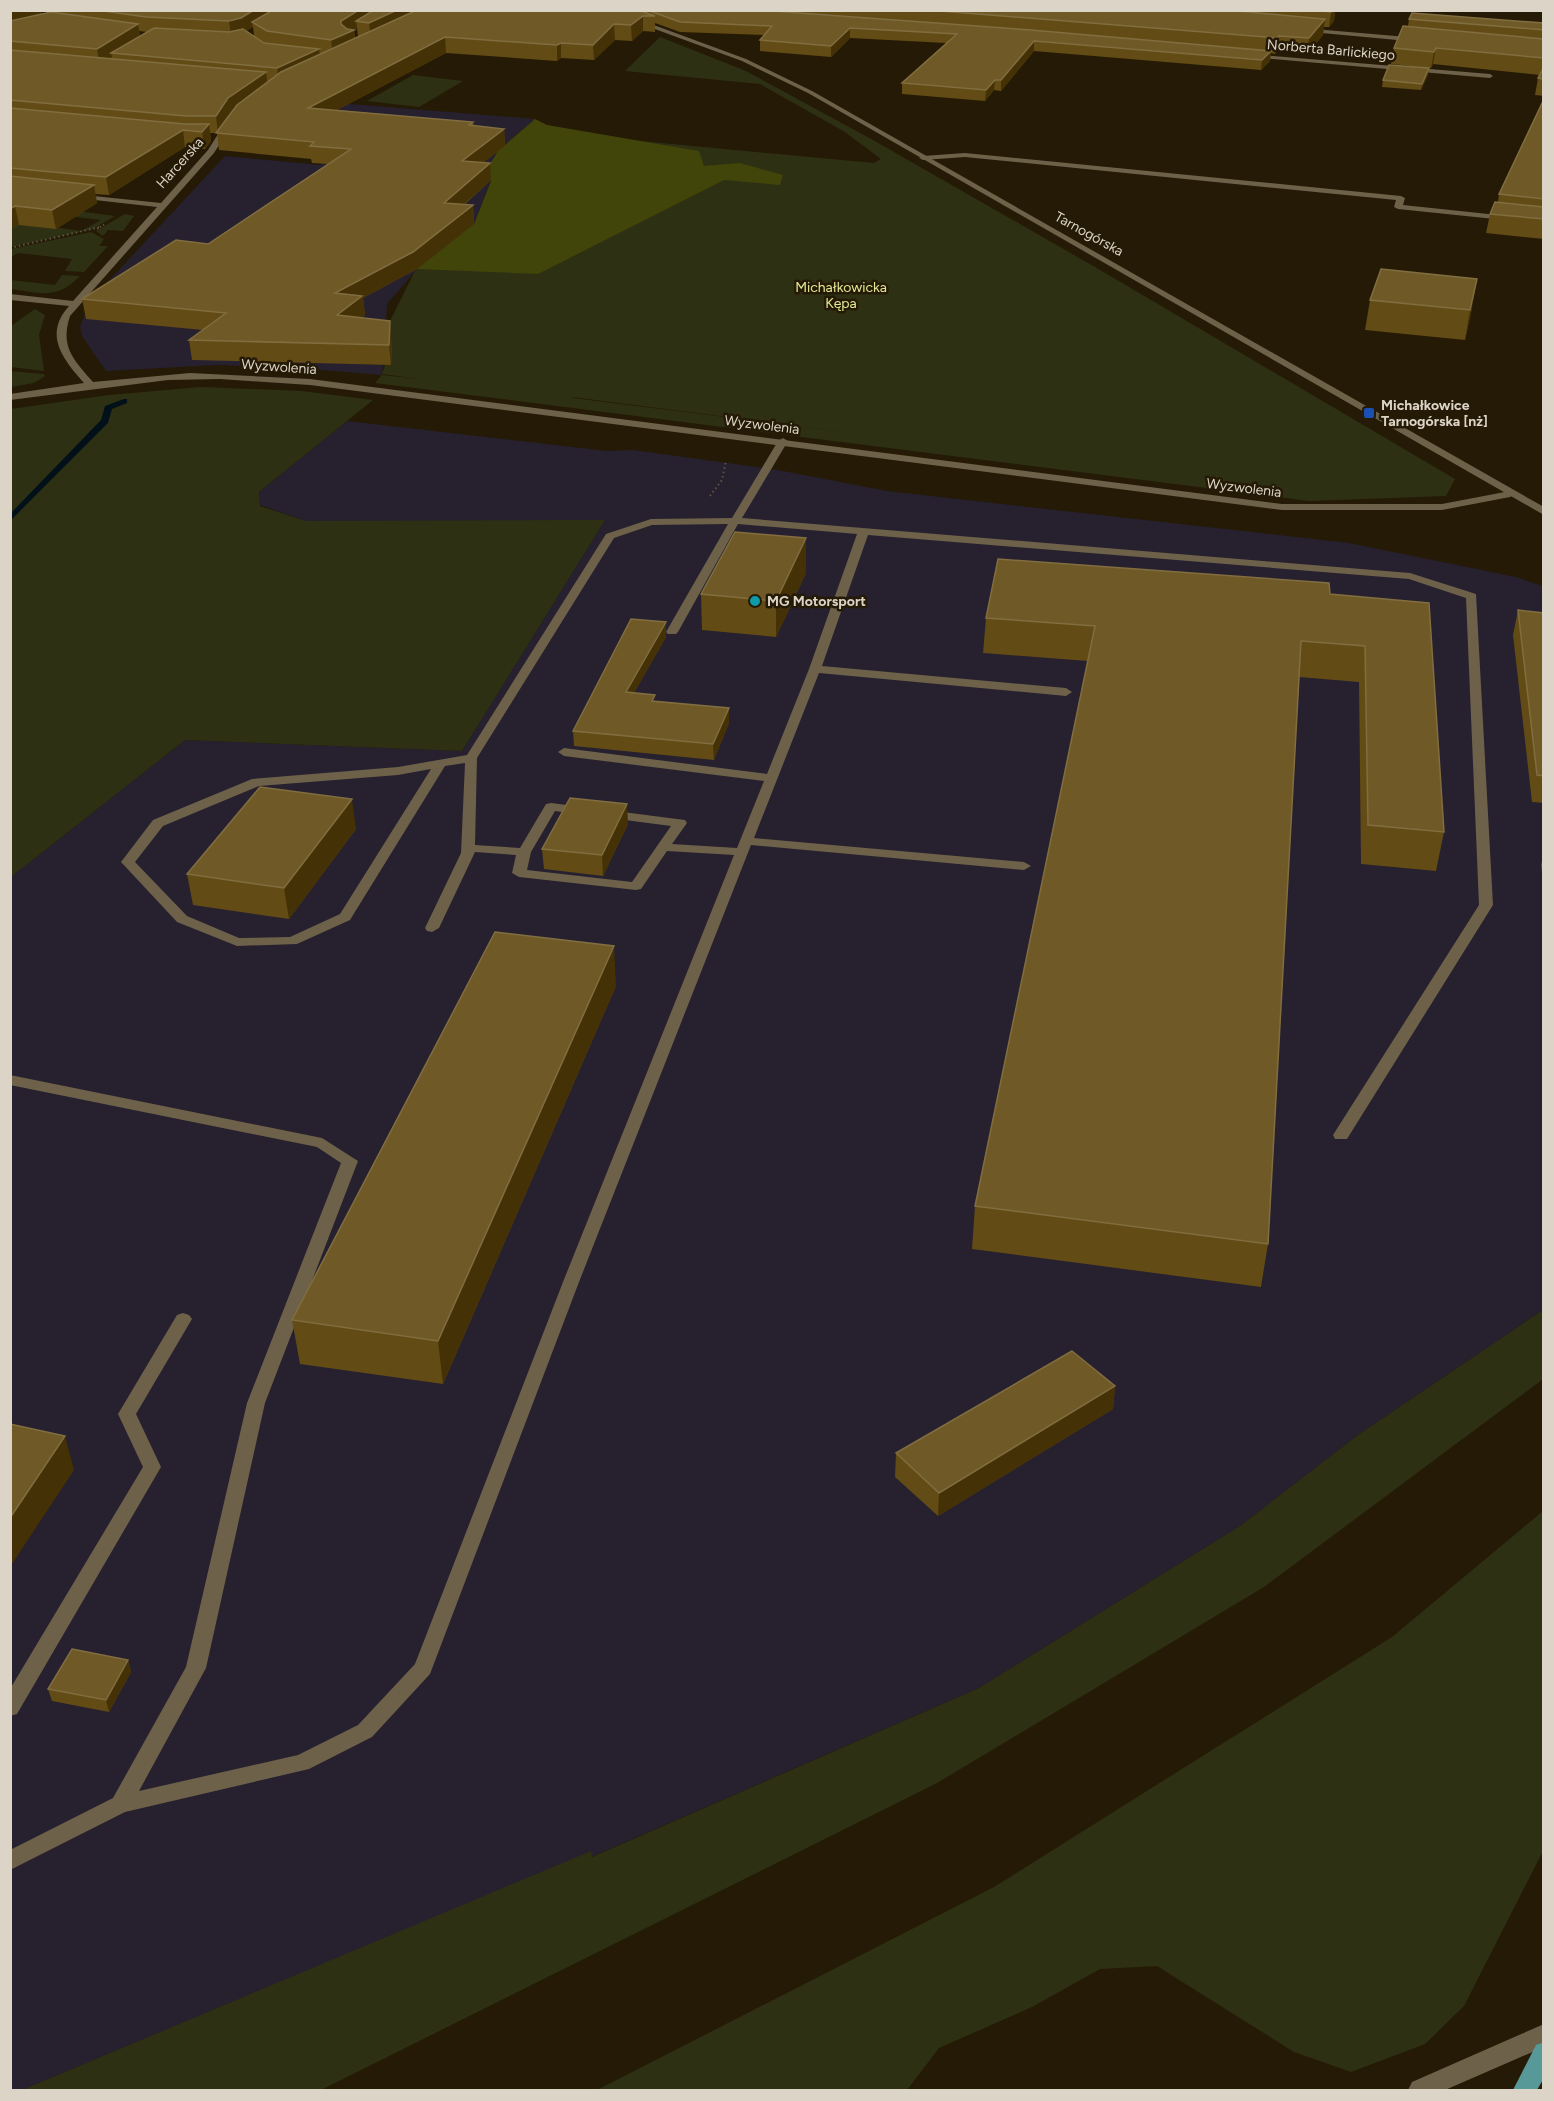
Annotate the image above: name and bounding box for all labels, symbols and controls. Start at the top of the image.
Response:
street label: Norberta Barlickiego [1266,36,1396,64]
street label: Harcerska [153,134,207,192]
street label: Tarnogórska [1052,208,1126,260]
park label: Michałkowicka Kępa [795,279,887,312]
street label: Wyzwolenia [241,356,317,378]
place label: Michałkowice Tarnogórska [nż] [1381,397,1488,430]
marker: Michałkowice Tarnogórska [nż] [1362,406,1376,420]
street label: Wyzwolenia [723,412,801,438]
street label: Wyzwolenia [1205,475,1283,501]
place label: MG Motorsport [767,593,866,610]
marker: MG Motorsport [748,594,762,608]

